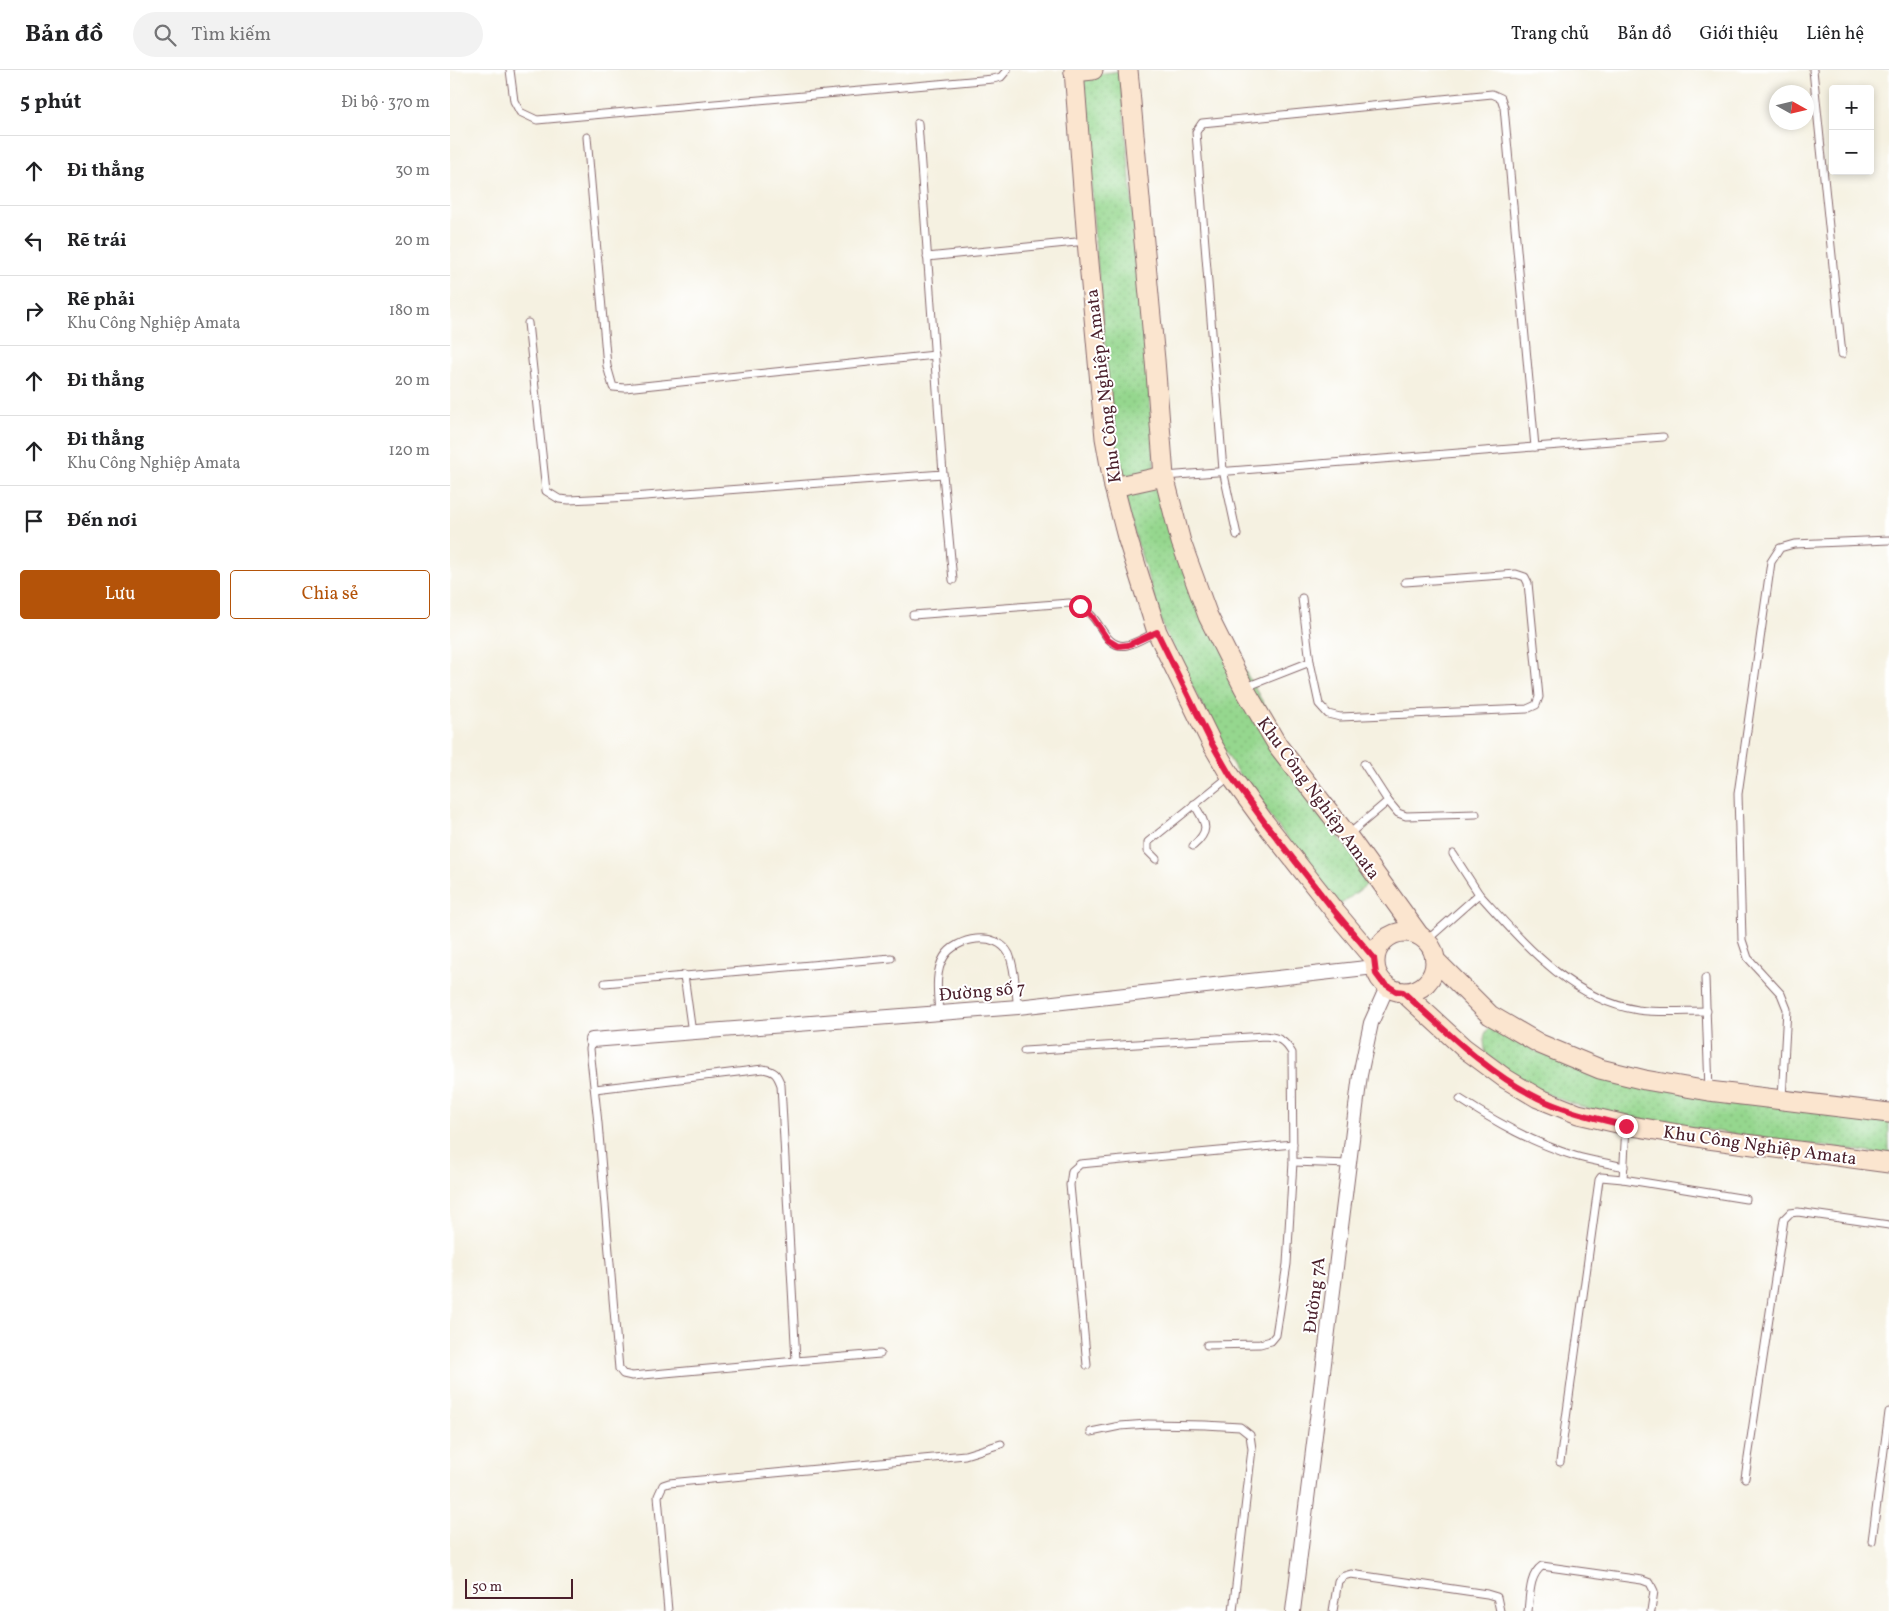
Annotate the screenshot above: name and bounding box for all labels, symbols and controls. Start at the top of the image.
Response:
search box [133,12,483,57]
text: Bản đồ [25,18,103,52]
icon: search [151,21,179,49]
text: Tìm kiếm [191,22,271,48]
text: Trang chủ [1511,22,1589,47]
text: Bản đồ [1617,22,1672,47]
text: Giới thiệu [1700,22,1778,47]
text: Liên hệ [1806,22,1864,47]
north arrow [1769,85,1814,130]
map controls [1829,85,1874,175]
button: + [1829,85,1874,130]
text: 5 phút [20,88,82,117]
text: Đi bộ · 370 m [341,92,430,114]
button: − [1829,130,1874,175]
icon: ahead [20,157,48,185]
text: Đi thẳng [67,158,144,184]
text: 30 m [395,160,430,182]
icon: left [20,227,48,255]
text: Rẽ trái [67,228,127,254]
text: 20 m [395,230,430,252]
text: Rẽ phải [67,287,135,313]
street label: Khu Công Nghiệp Amata [1080,287,1129,484]
icon: right [20,297,48,325]
text: 180 m [389,300,430,322]
text: Khu Công Nghiệp Amata [67,313,241,335]
icon: ahead [20,367,48,395]
text: Đi thẳng [67,368,144,394]
text: 20 m [395,370,430,392]
text: Đi thẳng [67,427,144,453]
icon: ahead [20,437,48,465]
text: 120 m [388,440,430,462]
text: Khu Công Nghiệp Amata [67,453,241,475]
icon: arrive [20,507,48,535]
text: Đến nơi [67,508,137,534]
button: Lưu [20,570,220,619]
button: Chia sẻ [230,570,430,619]
route start [1069,595,1092,618]
street label: Khu Công Nghiệp Amata [1250,713,1385,885]
street label: Đường số 7 [938,976,1027,1009]
route end [1615,1115,1638,1138]
street label: Khu Công Nghiệp Amata [1661,1121,1858,1172]
street label: Đường 7A [1298,1255,1333,1335]
scale bar [465,1576,572,1599]
text: 50 m [472,1578,502,1597]

